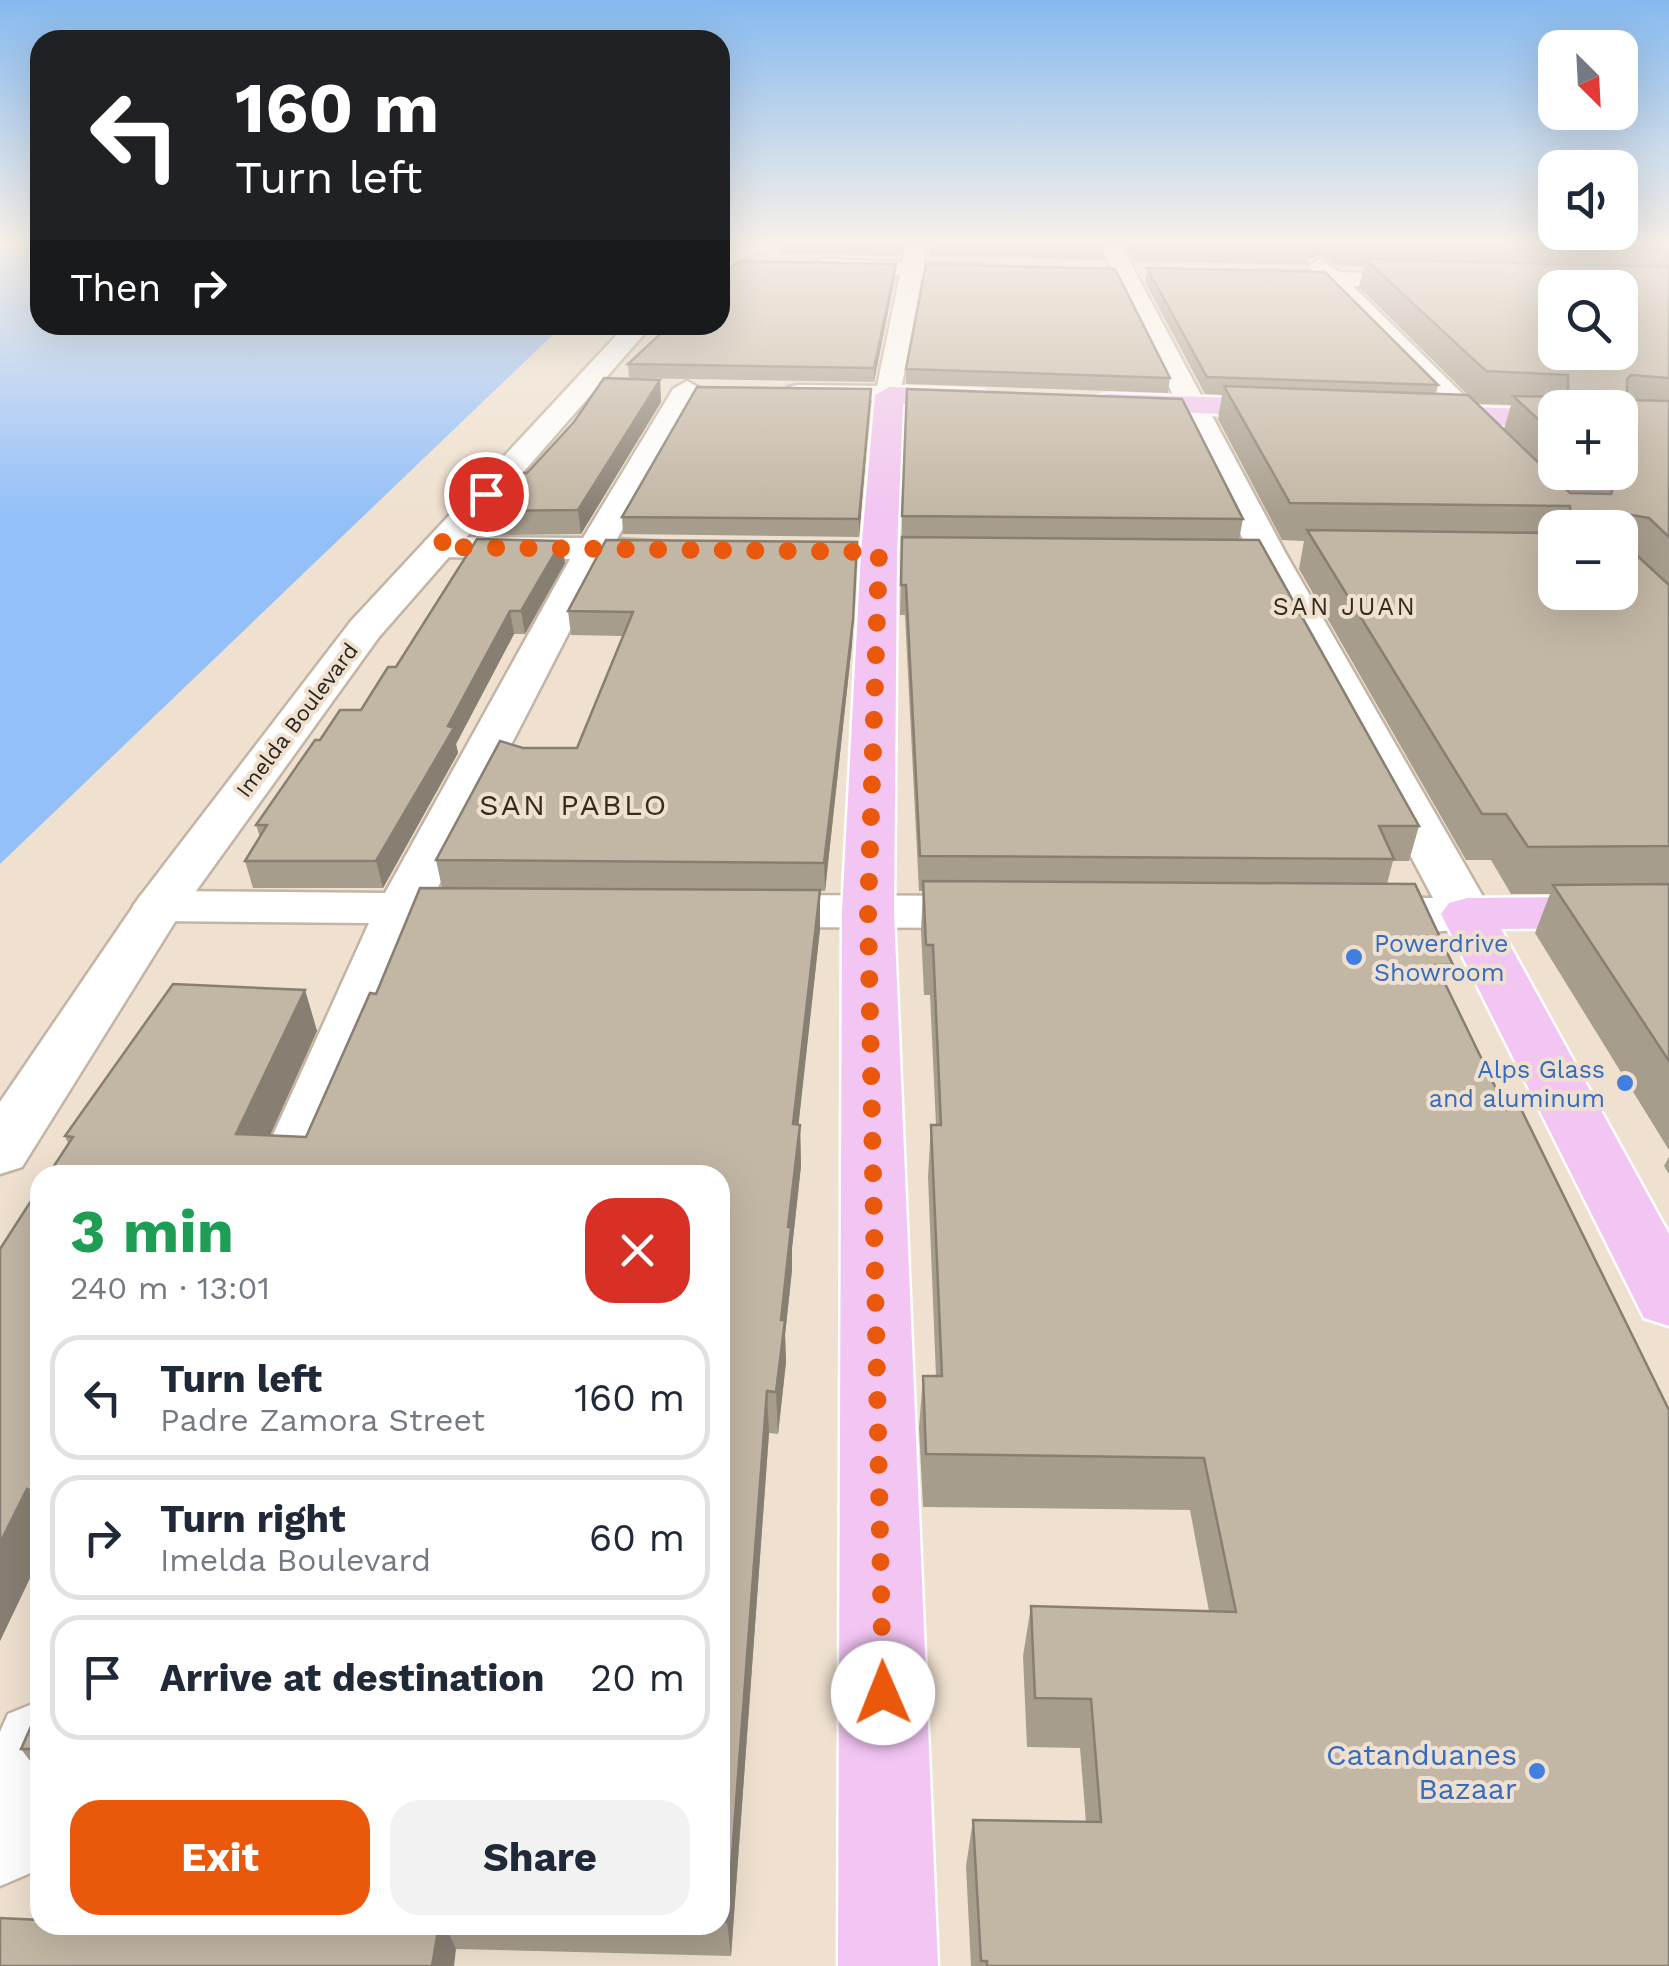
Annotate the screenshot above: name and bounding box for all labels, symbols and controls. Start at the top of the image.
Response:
north arrow [1538,30,1638,130]
map controls [1538,30,1638,610]
text: 160 m [235,67,439,149]
icon: left [70,70,200,200]
button: sound [1538,150,1638,250]
text: Turn left [235,151,422,204]
icon: right [181,260,236,315]
text: Then [70,266,161,310]
button: search [1538,270,1638,370]
button: + [1538,390,1638,490]
pin [444,452,529,537]
icon: arrive [459,467,514,522]
button: − [1538,510,1638,610]
district label: SAN JUAN [1273,592,1417,621]
street label: Imelda Boulevard [231,638,363,802]
district label: SAN PABLO [479,787,669,822]
place label: Powerdrive Showroom [1374,929,1508,987]
marker: Powerdrive Showroom [1343,946,1365,968]
place label: Alps Glass and aluminum [1429,1055,1605,1113]
marker: Alps Glass and aluminum [1614,1072,1636,1094]
text: 3 min [70,1196,234,1267]
button: close [585,1198,690,1303]
text: 240 m · 13:01 [70,1269,270,1307]
text: Turn left [160,1357,322,1401]
icon: left [75,1370,130,1425]
text: 160 m [574,1376,685,1420]
text: Padre Zamora Street [160,1401,485,1439]
text: Turn right [160,1497,346,1541]
icon: right [75,1510,130,1565]
text: 60 m [589,1516,685,1560]
text: Imelda Boulevard [160,1541,431,1579]
position arrow [831,1641,935,1745]
icon: arrive [75,1650,130,1705]
text: Arrive at destination [160,1656,545,1700]
text: 20 m [590,1656,685,1700]
place label: Catanduanes Bazaar [1326,1737,1517,1806]
marker: Catanduanes Bazaar [1526,1760,1548,1782]
button: Exit [70,1800,370,1915]
button: Share [390,1800,690,1915]

